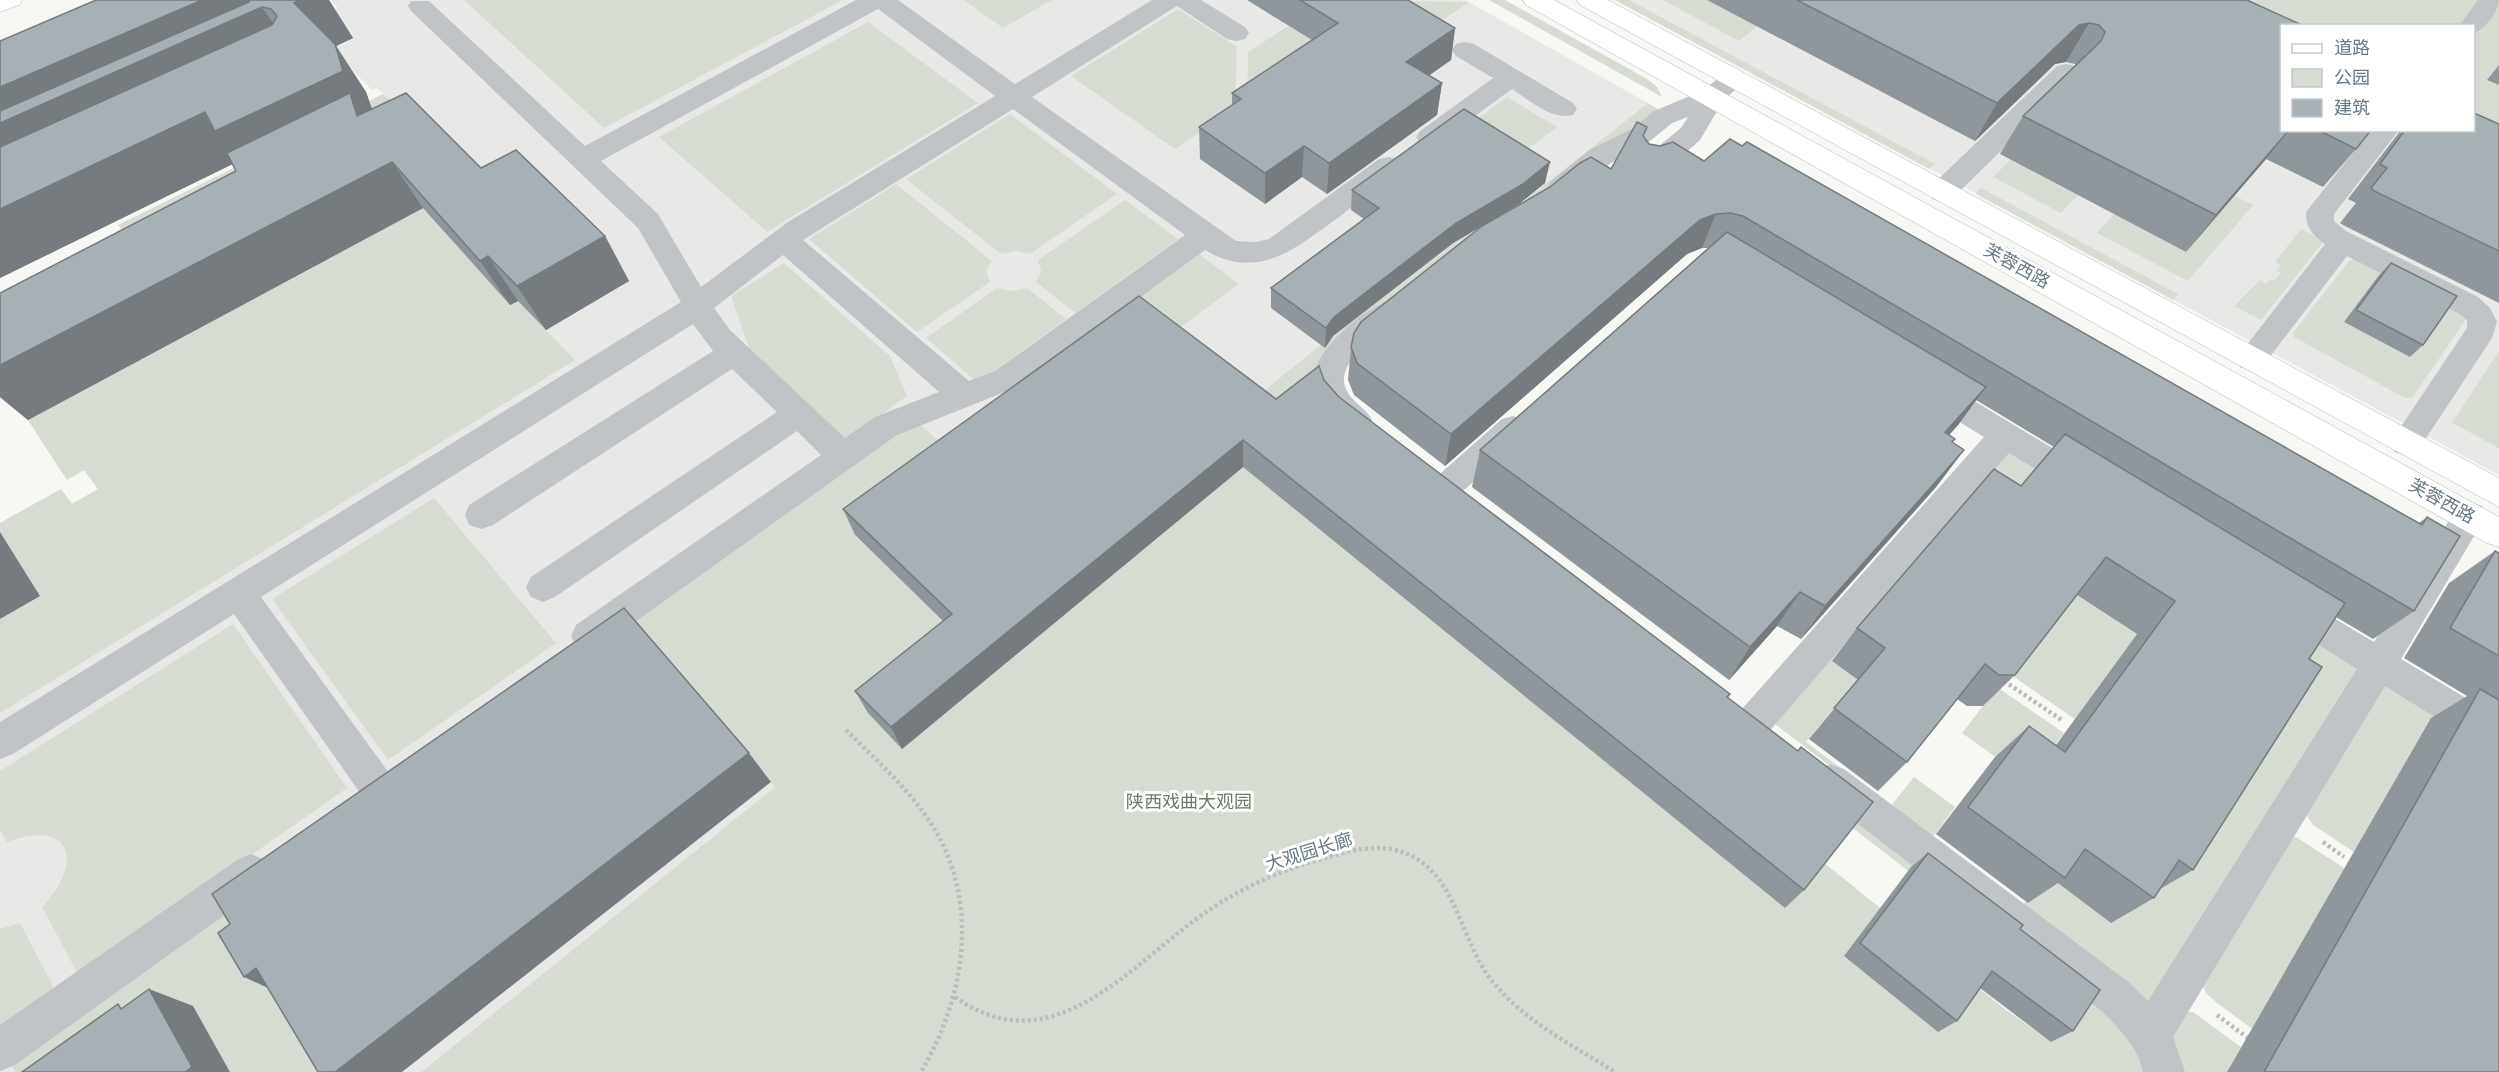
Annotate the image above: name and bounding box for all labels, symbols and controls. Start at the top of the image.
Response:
legend [2280,24,2475,132]
text: 道路 [2334,36,2370,58]
text: 公园 [2334,66,2370,88]
text: 建筑 [2334,96,2370,118]
street label: 芙蓉西路 [1981,238,2054,292]
street label: 芙蓉西路 [2406,473,2479,527]
park label: 陕西戏曲大观园 [1126,790,1252,812]
street label: 大观园长廊 [1262,827,1355,875]

